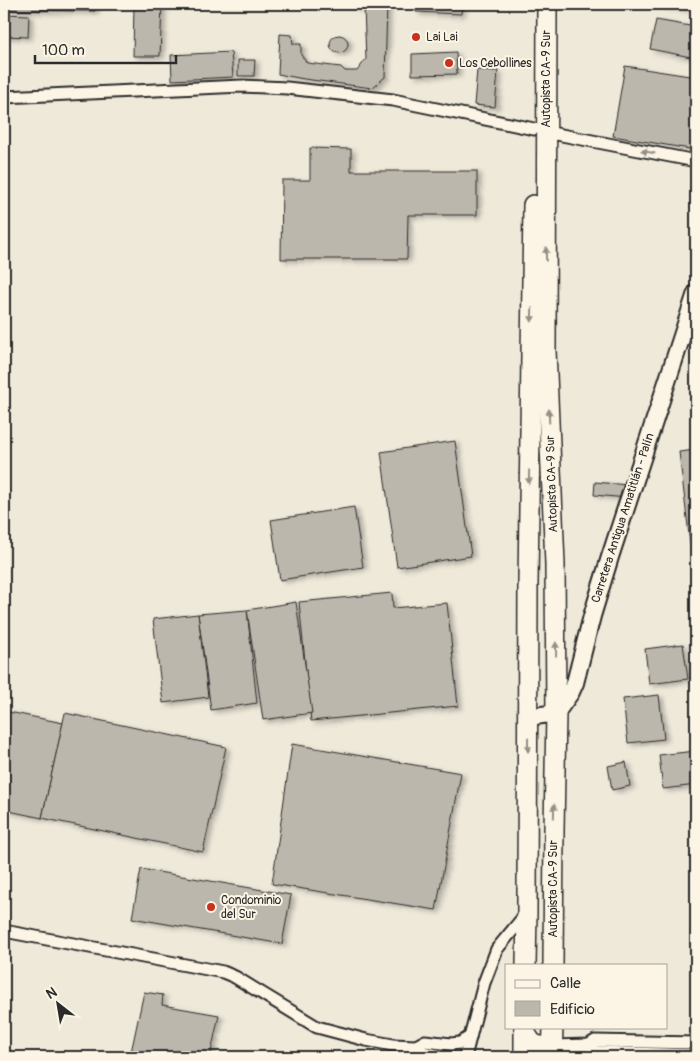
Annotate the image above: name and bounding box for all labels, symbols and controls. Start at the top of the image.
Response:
place label: Lai Lai [426,30,458,45]
street label: Autopista CA-9 Sur [539,30,554,128]
marker: Lai Lai [410,31,422,43]
scale bar [35,32,176,64]
text: 100 m [42,41,85,60]
place label: Los Cebollines [459,56,532,71]
marker: Los Cebollines [443,57,455,69]
one-way arrow [641,148,656,156]
one-way arrow [542,245,550,261]
one-way arrow [527,307,535,323]
one-way arrow [545,408,553,424]
street label: Carretera Antigua Amatitlán - Palín [588,431,658,605]
street label: Autopista CA-9 Sur [543,434,561,533]
one-way arrow [525,470,533,486]
one-way arrow [552,640,560,656]
one-way arrow [524,737,532,753]
one-way arrow [550,803,558,819]
street label: Autopista CA-9 Sur [546,840,561,938]
place label: Condominio del Sur [221,893,282,922]
marker: Condominio del Sur [205,901,217,913]
legend [505,964,668,1028]
text: Calle [550,974,581,993]
north arrow [32,978,82,1028]
text: N [43,984,60,1003]
text: Edificio [550,1000,595,1019]

